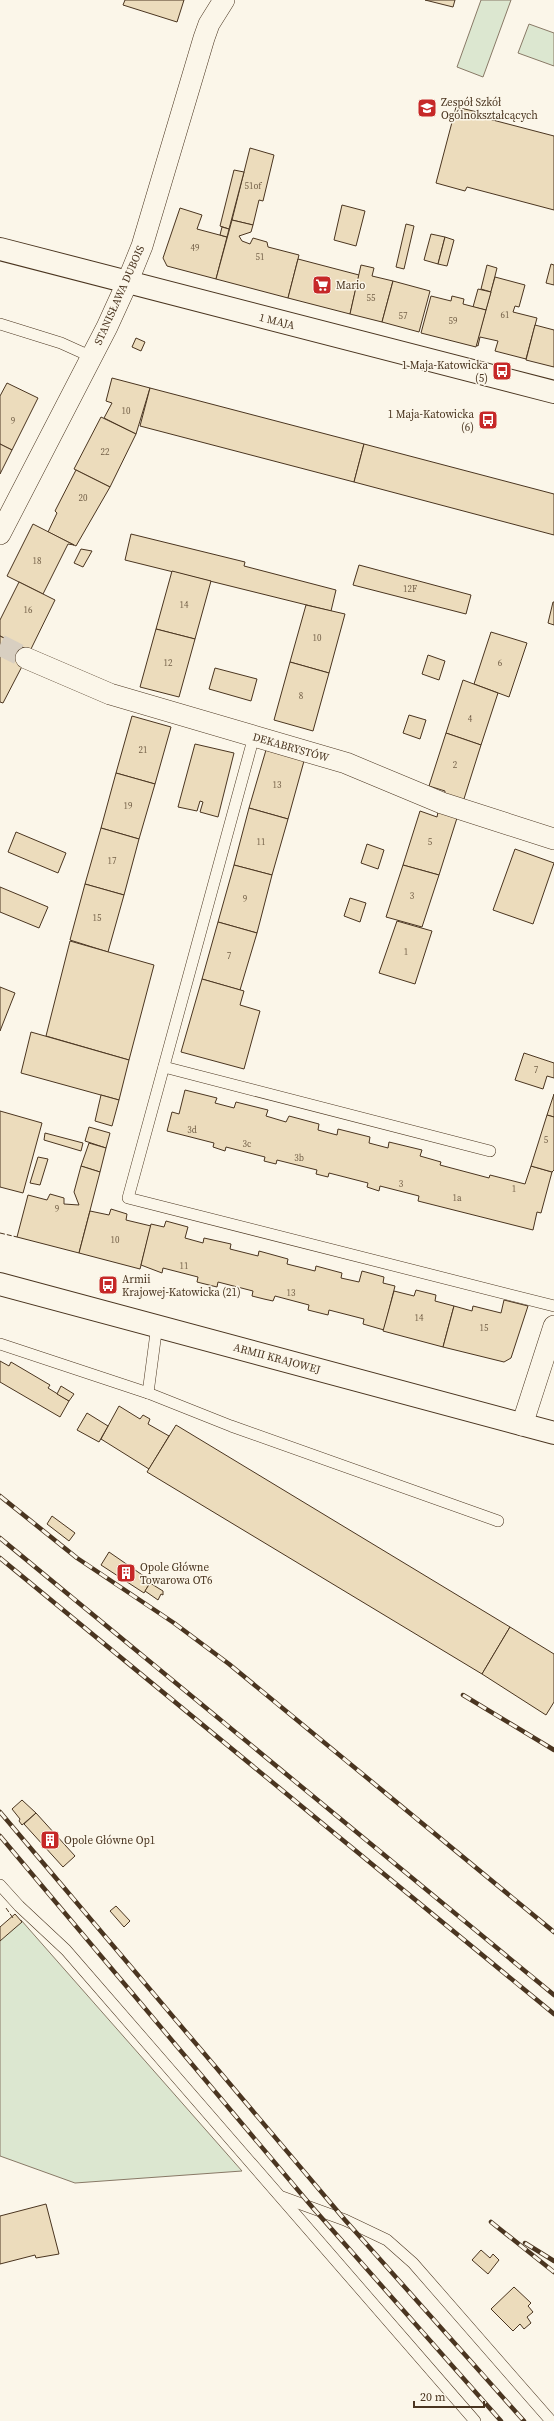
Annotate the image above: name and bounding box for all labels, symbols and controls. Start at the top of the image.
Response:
place label: Zespół Szkół Ogólnokształcących [441,95,538,123]
school or university icon: Zespół Szkół Ogólnokształcących [416,97,438,119]
house number: 51of [244,180,262,192]
house number: 49 [190,242,200,254]
street label: STANISŁAWA DUBOIS [91,243,148,347]
house number: 51 [255,251,265,263]
supermarket icon: Mario [311,274,333,296]
place label: Mario [336,278,365,293]
house number: 55 [366,292,376,304]
house number: 61 [500,309,510,321]
street label: 1 MAJA [258,310,297,333]
house number: 57 [398,310,408,322]
house number: 59 [448,315,458,327]
place label: 1 Maja-Katowicka (5) [402,358,488,386]
bus stop icon: 1 Maja-Katowicka (5) [491,360,513,382]
house number: 10 [121,405,131,417]
place label: 1 Maja-Katowicka (6) [388,407,474,435]
bus stop icon: 1 Maja-Katowicka (6) [477,409,499,431]
house number: 9 [11,415,16,427]
house number: 22 [100,446,110,458]
house number: 20 [78,492,88,504]
house number: 18 [32,555,42,567]
house number: 12F [403,583,417,595]
house number: 14 [179,599,189,611]
house number: 16 [23,604,33,616]
house number: 10 [312,632,322,644]
house number: 12 [163,657,173,669]
house number: 6 [498,657,503,669]
house number: 8 [299,690,304,702]
house number: 4 [468,713,473,725]
street label: DEKABRYSTÓW [251,729,331,766]
house number: 21 [138,744,148,756]
house number: 2 [453,759,458,771]
house number: 13 [272,779,282,791]
house number: 19 [123,800,133,812]
house number: 11 [256,836,266,848]
house number: 5 [428,836,433,848]
house number: 17 [107,855,117,867]
house number: 3 [410,890,415,902]
house number: 9 [243,893,248,905]
house number: 15 [92,912,102,924]
house number: 1 [404,946,408,958]
house number: 7 [227,950,232,962]
house number: 7 [534,1064,539,1076]
house number: 3d [187,1124,197,1136]
house number: 5 [544,1134,549,1146]
house number: 3c [243,1138,252,1150]
house number: 3b [294,1152,304,1164]
house number: 3 [399,1178,404,1190]
house number: 1 [512,1183,516,1195]
house number: 1a [452,1192,462,1204]
house number: 9 [55,1203,60,1215]
house number: 10 [110,1234,120,1246]
house number: 11 [179,1260,189,1272]
place label: Armii Krajowej-Katowicka (21) [122,1272,241,1300]
bus stop icon: Armii Krajowej-Katowicka (21) [97,1274,119,1296]
house number: 13 [286,1287,296,1299]
house number: 14 [414,1312,424,1324]
house number: 15 [479,1322,489,1334]
street label: ARMII KRAJOWEJ [232,1340,322,1377]
place label: Opole Główne Towarowa OT6 [140,1560,213,1588]
building icon: Opole Główne Towarowa OT6 [115,1562,137,1584]
building icon: Opole Główne Op1 [39,1829,61,1851]
place label: Opole Główne Op1 [64,1833,155,1848]
scale bar [414,2383,484,2409]
text: 20 m [420,2389,446,2405]

